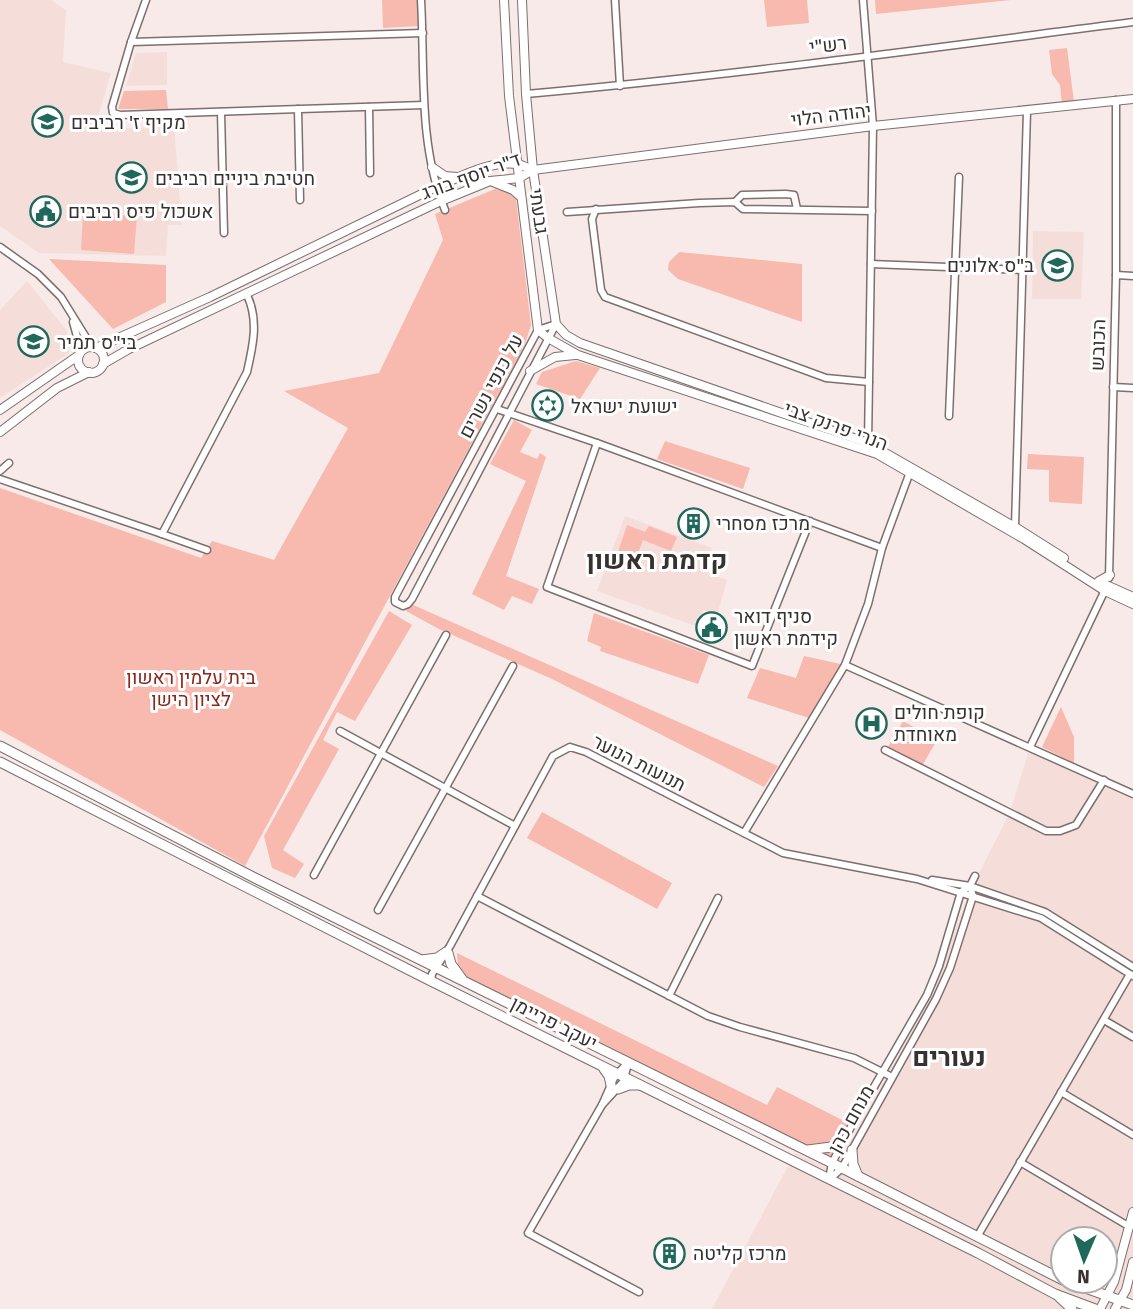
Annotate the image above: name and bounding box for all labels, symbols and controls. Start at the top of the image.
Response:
street label: רש"י [808,31,848,59]
street label: יהודה הלוי [789,99,873,131]
school or university icon: מקיף ז' רביבים [31,105,65,139]
place label: מקיף ז' רביבים [71,111,186,134]
street label: ד"ר יוסף בורג [418,147,524,205]
school or university icon: חטיבת ביניים רביבים [115,161,149,195]
place label: חטיבת ביניים רביבים [155,167,315,190]
street label: גבעתי [524,187,554,235]
public building icon: אשכול פיס רביבים [28,194,62,228]
place label: אשכול פיס רביבים [68,200,214,223]
school or university icon: ב"ס אלונים [1040,248,1074,282]
place label: ב"ס אלונים [947,254,1034,277]
street label: הכובש [1086,319,1110,371]
school or university icon: בי"ס תמיר [17,325,51,359]
street label: על כנפי נשרים [454,330,528,442]
place label: בי"ס תמיר [57,331,136,354]
synagogue icon: ישועת ישראל [531,389,565,423]
place label: ישועת ישראל [571,395,677,418]
street label: הנרי פרנק צבי [781,397,891,455]
building icon: מרכז מסחרי [676,506,710,540]
place label: מרכז מסחרי [716,512,810,535]
district label: קדמת ראשון [587,545,727,576]
place label: סניף דואר קידמת ראשון [734,605,838,650]
public building icon: סניף דואר קידמת ראשון [694,610,728,644]
park label: בית עלמין ראשון לציון הישן [126,666,256,711]
place label: קופת חולים מאוחדת [894,701,985,746]
hospital icon: קופת חולים מאוחדת [854,706,888,740]
street label: תנועות הנוער [588,730,690,796]
street label: יעקב פריימן [507,991,601,1055]
district label: נעורים [912,1042,986,1073]
street label: מנחם כהן [823,1081,879,1157]
north arrow [1049,1225,1119,1295]
building icon: מרכז קליטה [653,1236,687,1270]
place label: מרכז קליטה [693,1242,787,1265]
text: N [1077,1265,1090,1288]

